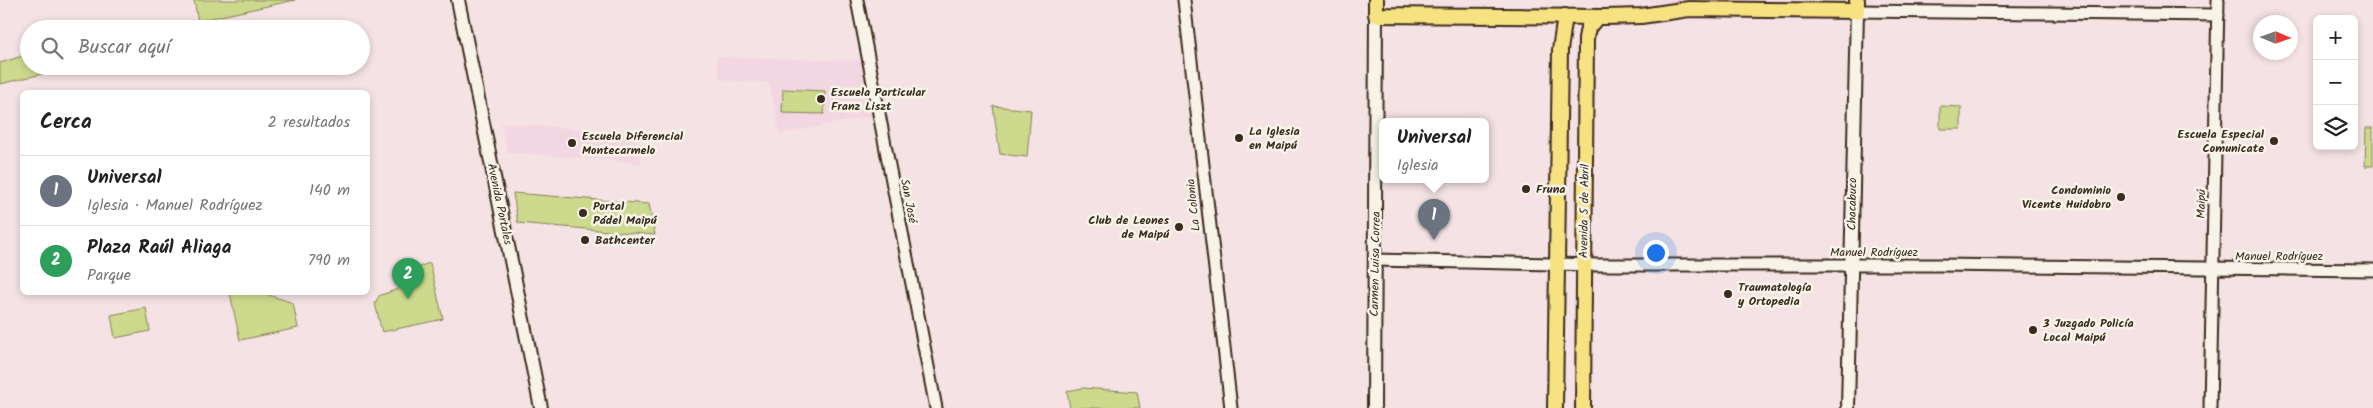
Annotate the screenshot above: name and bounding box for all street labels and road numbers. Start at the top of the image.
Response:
street label: Avenida Portales [482,161,517,247]
street label: Avenida 5 de Abril [1574,164,1595,258]
street label: San José [895,177,922,226]
street label: La Colonia [1181,177,1206,232]
street label: Chacabuco [1843,177,1862,231]
street label: Maipú [2192,189,2211,219]
street label: Carmen Luisa Correa [1365,211,1386,317]
street label: Manuel Rodríguez [1830,243,1918,262]
street label: Manuel Rodríguez [2235,247,2323,266]

